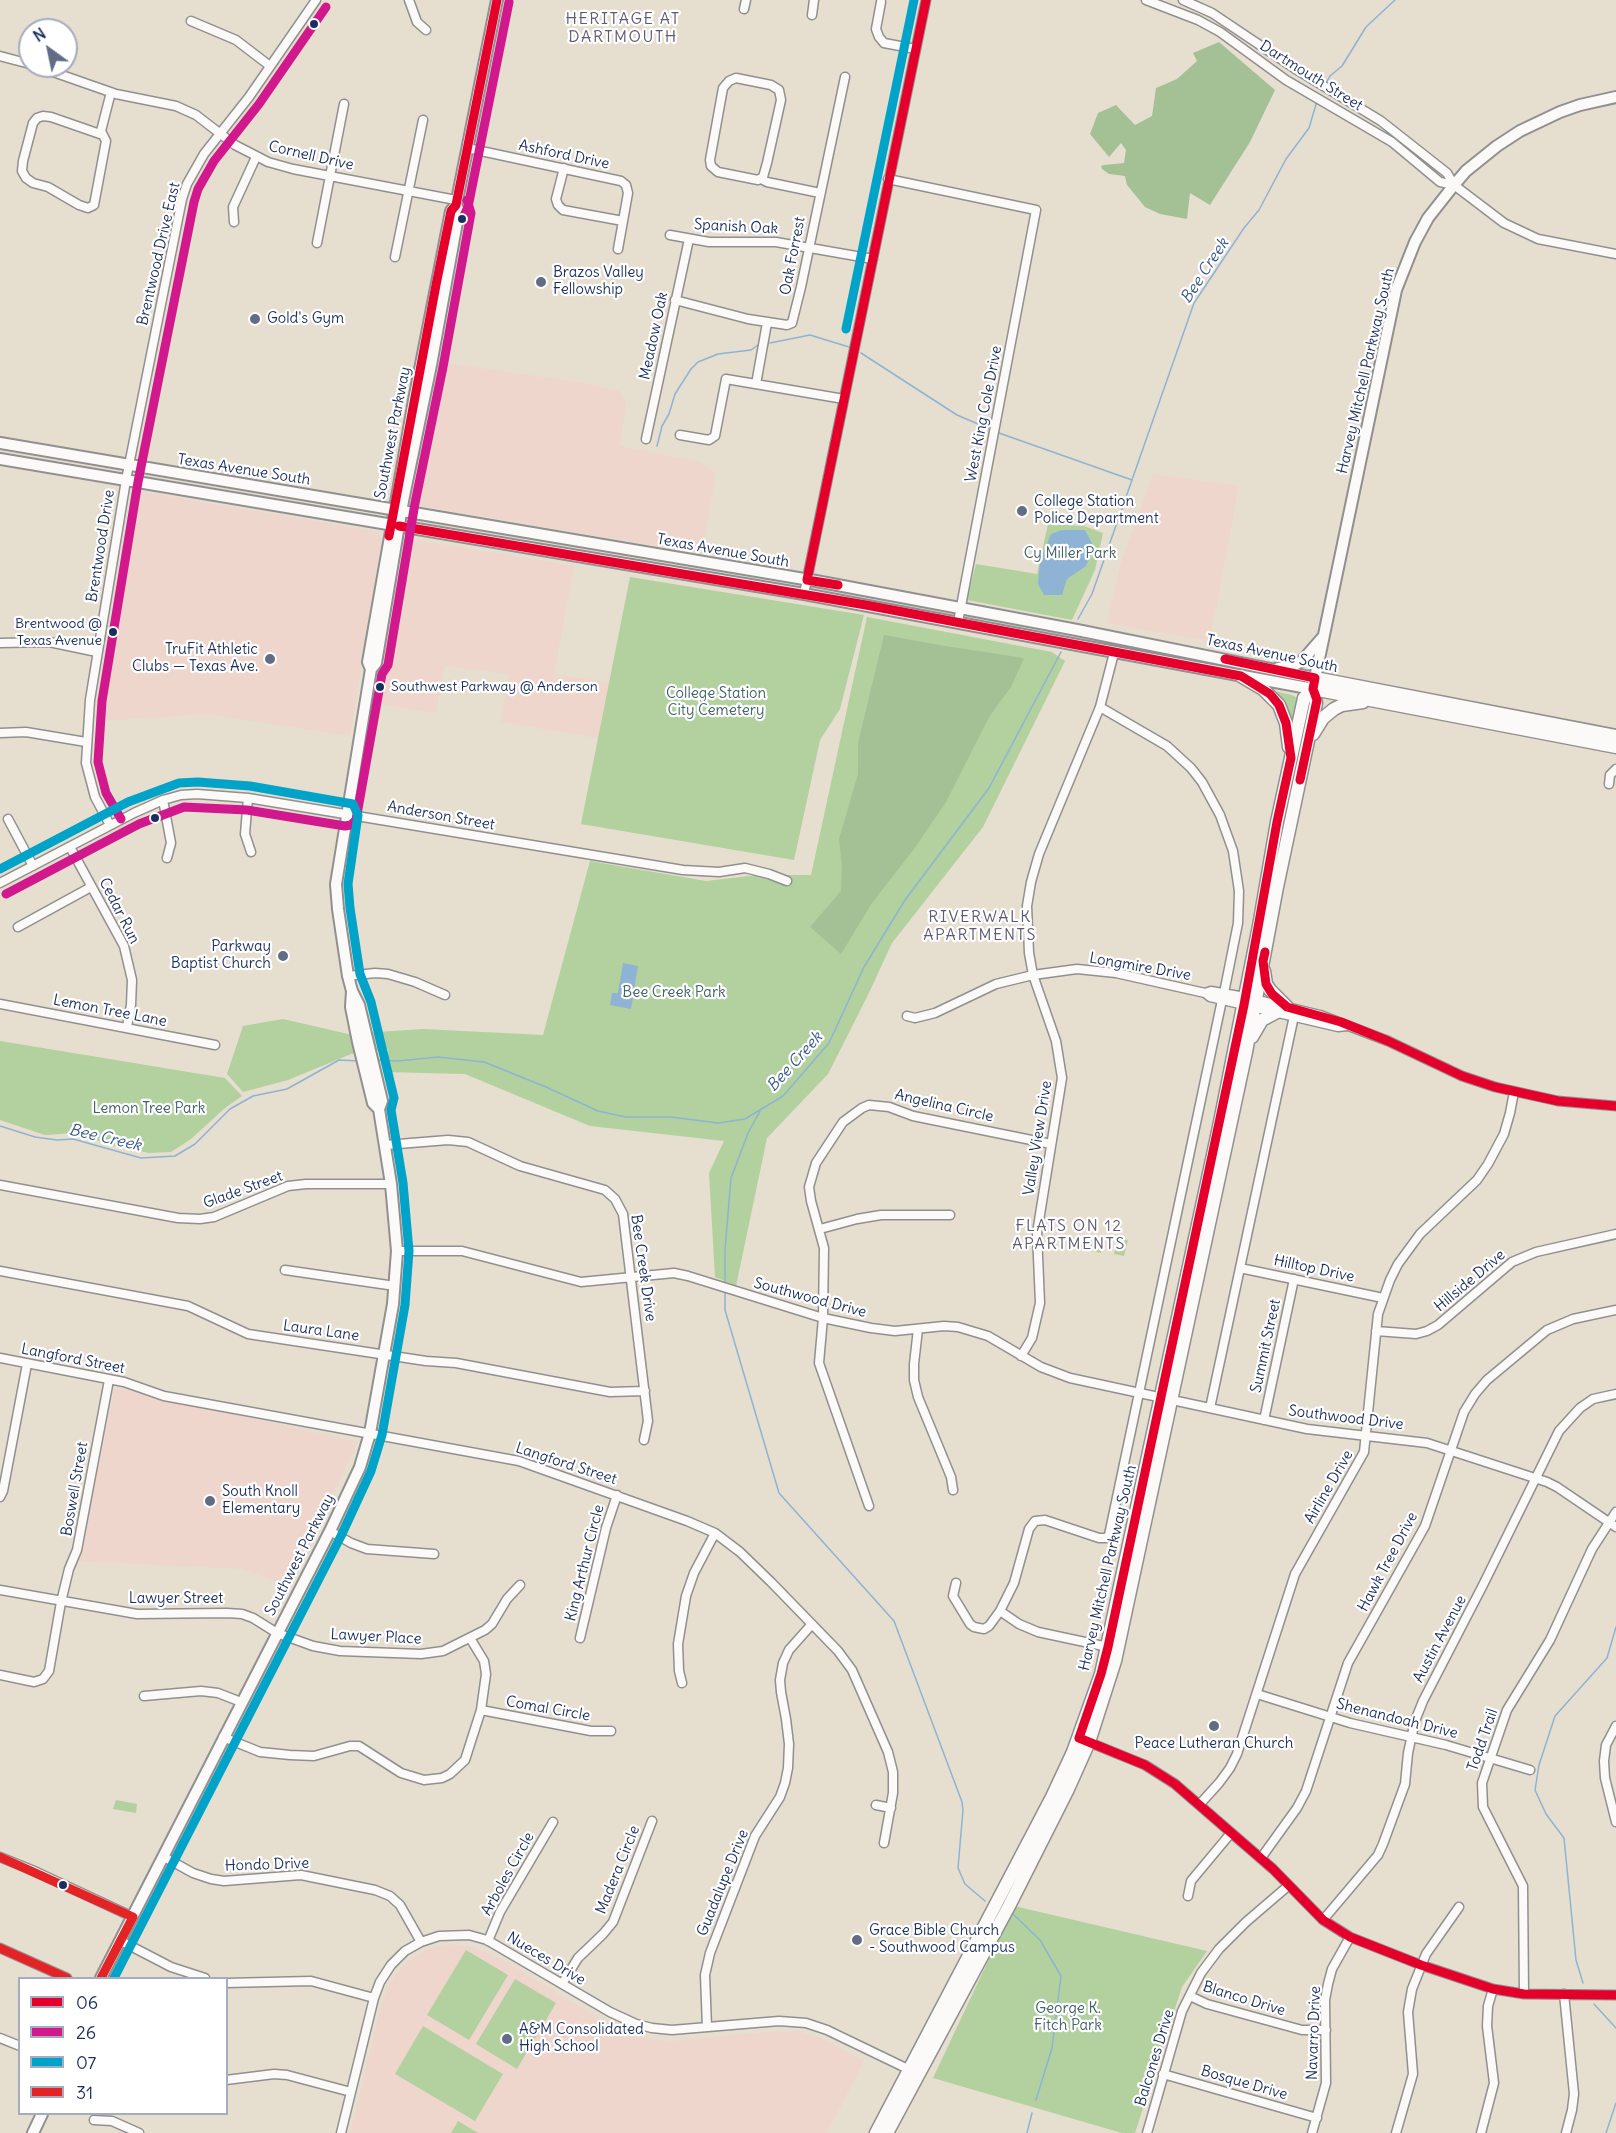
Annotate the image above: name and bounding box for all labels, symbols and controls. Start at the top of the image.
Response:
district label: HERITAGE AT DARTMOUTH [565,9,681,47]
north arrow [18,18,78,78]
unlabelled marker [308,18,320,30]
text: N [29,23,49,46]
street label: Dartmouth Street [1256,37,1366,115]
street label: Cornell Drive [267,137,355,175]
street label: Ashford Drive [517,137,611,173]
street label: Brentwood Drive East [134,181,184,327]
unlabelled marker [456,213,468,225]
street label: Oak Forrest [777,215,809,297]
street label: Spanish Oak [693,216,779,238]
water label: Bee Creek [1177,235,1233,307]
place label: Brazos Valley Fellowship [553,264,644,299]
street label: Harvey Mitchell Parkway South [1334,266,1398,476]
marker: Brazos Valley Fellowship [534,275,548,289]
street label: Meadow Oak [636,291,672,381]
place label: Gold's Gym [267,310,344,328]
marker: Gold's Gym [248,312,262,326]
street label: West King Cole Drive [962,344,1006,484]
street label: Southwest Parkway [371,365,415,501]
street label: Texas Avenue South [176,451,312,489]
street label: Brentwood Drive [83,488,119,604]
place label: College Station Police Department [1034,493,1159,528]
marker: College Station Police Department [1015,504,1029,518]
street label: Texas Avenue South [655,530,791,572]
park label: Cy Miller Park [1024,545,1116,563]
place label: Brentwood @ Texas Avenue [15,616,102,648]
marker: Brentwood @ Texas Avenue [107,626,119,638]
street label: Texas Avenue South [1205,631,1339,677]
place label: TruFit Athletic Clubs — Texas Ave. [132,641,258,676]
marker: TruFit Athletic Clubs — Texas Ave. [263,652,277,666]
place label: Southwest Parkway @ Anderson [391,679,598,695]
marker: Southwest Parkway @ Anderson [374,681,386,693]
park label: College Station City Cemetery [666,685,766,720]
street label: Anderson Street [386,798,496,834]
unlabelled marker [149,812,161,824]
street label: Cedar Run [95,875,143,947]
district label: RIVERWALK APARTMENTS [923,907,1037,945]
place label: Parkway Baptist Church [171,938,271,973]
marker: Parkway Baptist Church [276,949,290,963]
street label: Longmire Drive [1088,949,1192,985]
park label: Bee Creek Park [622,984,726,1002]
street label: Lemon Tree Lane [52,991,168,1031]
water label: Bee Creek [763,1028,827,1096]
street label: Valley View Drive [1020,1079,1056,1197]
street label: Angelina Circle [893,1086,995,1126]
park label: Lemon Tree Park [93,1100,205,1118]
water label: Bee Creek [67,1120,143,1156]
street label: Glade Street [201,1167,285,1213]
street label: Bee Creek Drive [627,1213,659,1323]
district label: FLATS ON 12 APARTMENTS [1012,1216,1126,1254]
street label: Hillside Drive [1431,1246,1509,1316]
street label: Hilltop Drive [1272,1252,1356,1286]
street label: Southwood Drive [752,1274,868,1322]
street label: Summit Street [1247,1297,1285,1395]
street label: Laura Lane [282,1317,360,1345]
street label: Langford Street [20,1340,126,1378]
street label: Southwood Drive [1288,1402,1404,1434]
street label: Langford Street [513,1439,619,1489]
street label: Boswell Street [58,1441,92,1537]
street label: Airline Drive [1301,1447,1357,1527]
street label: Harvey Mitchell Parkway South [1076,1463,1140,1673]
place label: South Knoll Elementary [222,1483,300,1518]
street label: Southwest Parkway [262,1491,338,1619]
marker: South Knoll Elementary [203,1494,217,1508]
street label: King Arthur Circle [562,1503,608,1623]
street label: Hawk Tree Drive [1354,1509,1422,1615]
street label: Lawyer Street [129,1590,223,1608]
street label: Austin Avenue [1409,1592,1471,1686]
street label: Lawyer Place [330,1626,422,1648]
street label: Comal Circle [505,1693,591,1725]
street label: Shenandoah Drive [1334,1695,1460,1743]
street label: Todd Trail [1464,1707,1502,1773]
marker: Peace Lutheran Church [1207,1719,1221,1733]
place label: Peace Lutheran Church [1135,1735,1293,1753]
street label: Madera Circle [592,1823,644,1917]
street label: Guadalupe Drive [693,1827,753,1939]
street label: Arboles Circle [478,1829,538,1919]
street label: Hondo Drive [225,1855,309,1875]
unlabelled marker [57,1879,69,1891]
place label: Grace Bible Church - Southwood Campus [869,1922,1015,1957]
street label: Nueces Drive [503,1929,589,1989]
marker: Grace Bible Church - Southwood Campus [850,1933,864,1947]
legend [18,1977,228,2115]
street label: Blanco Drive [1201,1978,1287,2020]
street label: Navarro Drive [1303,1986,1325,2080]
text: 06 [76,1991,98,2014]
park label: George K. Fitch Park [1034,2000,1102,2035]
street label: Balcones Drive [1132,2007,1178,2109]
text: 26 [76,2021,96,2044]
place label: A&M Consolidated High School [519,2021,644,2056]
marker: A&M Consolidated High School [500,2032,514,2046]
text: 07 [76,2051,96,2074]
street label: Bosque Drive [1199,2062,1289,2104]
text: 31 [76,2081,93,2104]

